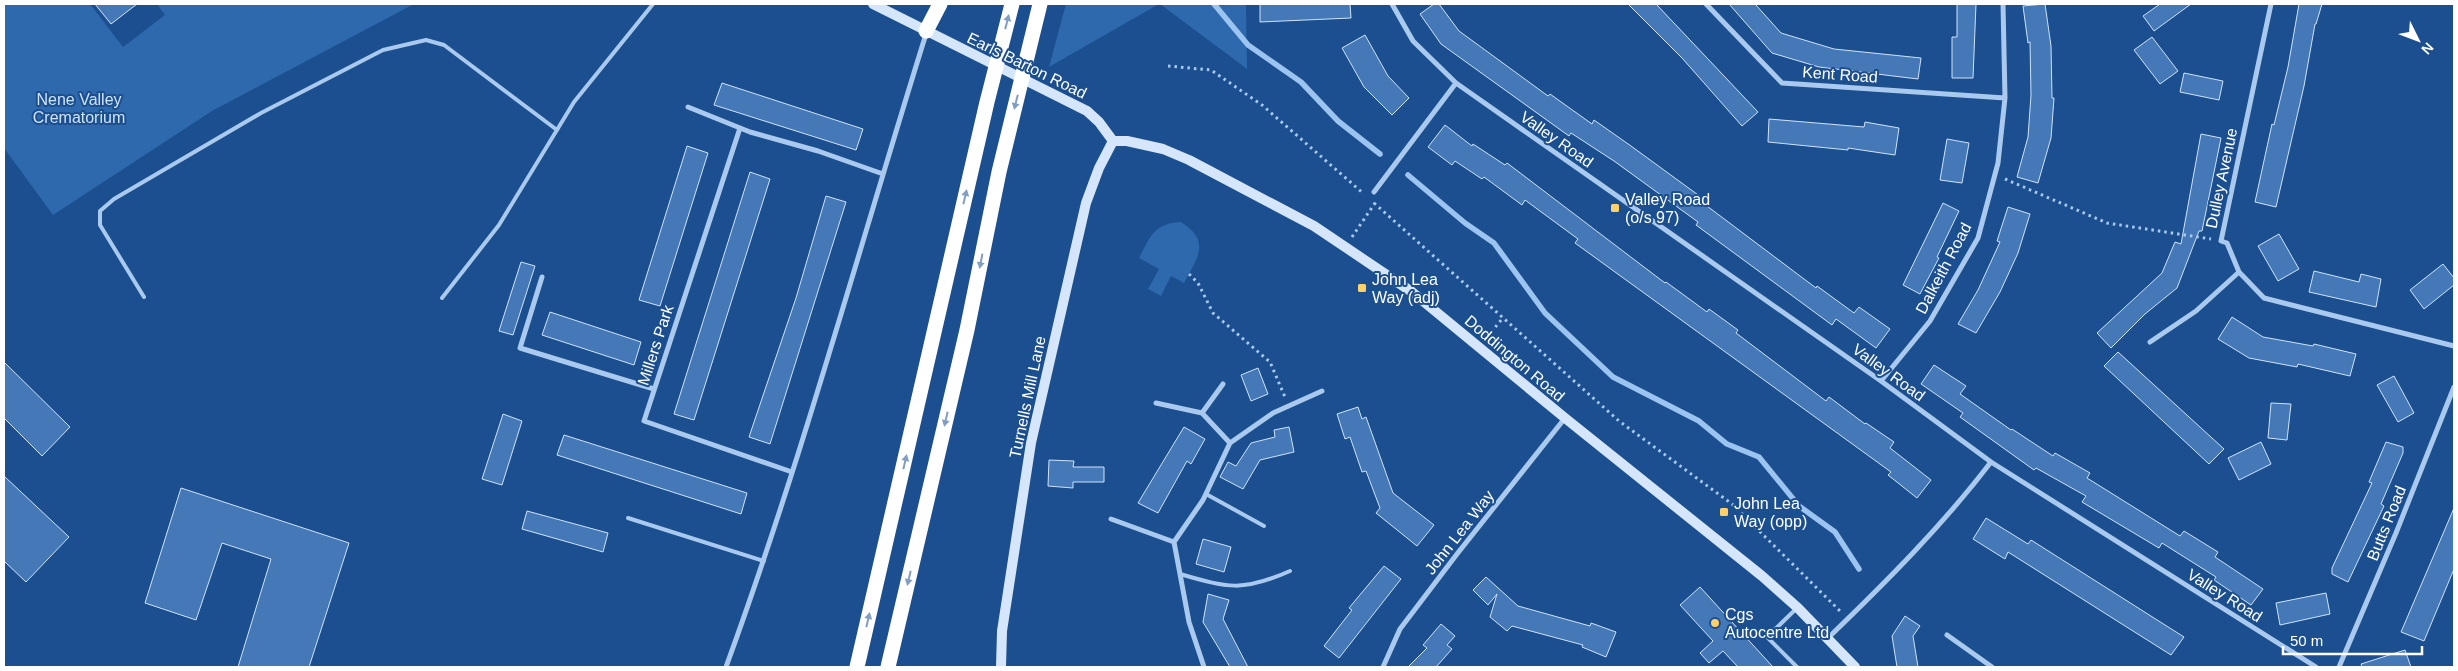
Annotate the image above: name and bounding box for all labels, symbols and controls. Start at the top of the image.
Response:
one-way arrow [1003,14,1011,29]
north arrow [2393,15,2443,65]
street label: Earls Barton Road [964,29,1089,102]
text: N [2418,40,2437,58]
street label: Kent Road [1802,63,1878,86]
park label: Nene Valley Crematorium [33,91,125,126]
one-way arrow [1012,95,1020,110]
street label: Valley Road [1517,108,1596,171]
street label: Dulley Avenue [2203,126,2240,230]
one-way arrow [961,189,969,204]
place label: Valley Road (o/s 97) [1625,191,1710,226]
marker: Valley Road (o/s 97) [1609,202,1621,214]
street label: Dalkeith Road [1912,220,1975,317]
one-way arrow [977,253,985,269]
place label: John Lea Way (adj) [1372,271,1440,306]
marker: John Lea Way (adj) [1356,282,1368,294]
street label: Millers Park [634,302,677,388]
street label: Doddington Road [1462,312,1568,405]
street label: Turnells Mill Lane [1006,334,1049,460]
street label: Valley Road [1849,341,1928,404]
one-way arrow [942,412,950,427]
one-way arrow [901,454,909,469]
street label: Butts Road [2364,483,2409,563]
street label: John Lea Way [1421,487,1497,578]
place label: John Lea Way (opp) [1734,495,1807,530]
marker: John Lea Way (opp) [1718,506,1730,518]
street label: Valley Road [2184,566,2265,625]
one-way arrow [905,570,913,585]
place label: Cgs Autocentre Ltd [1725,606,1829,641]
one-way arrow [864,612,872,627]
marker: Cgs Autocentre Ltd [1709,617,1721,629]
scale bar [2283,624,2422,656]
text: 50 m [2290,632,2323,649]

